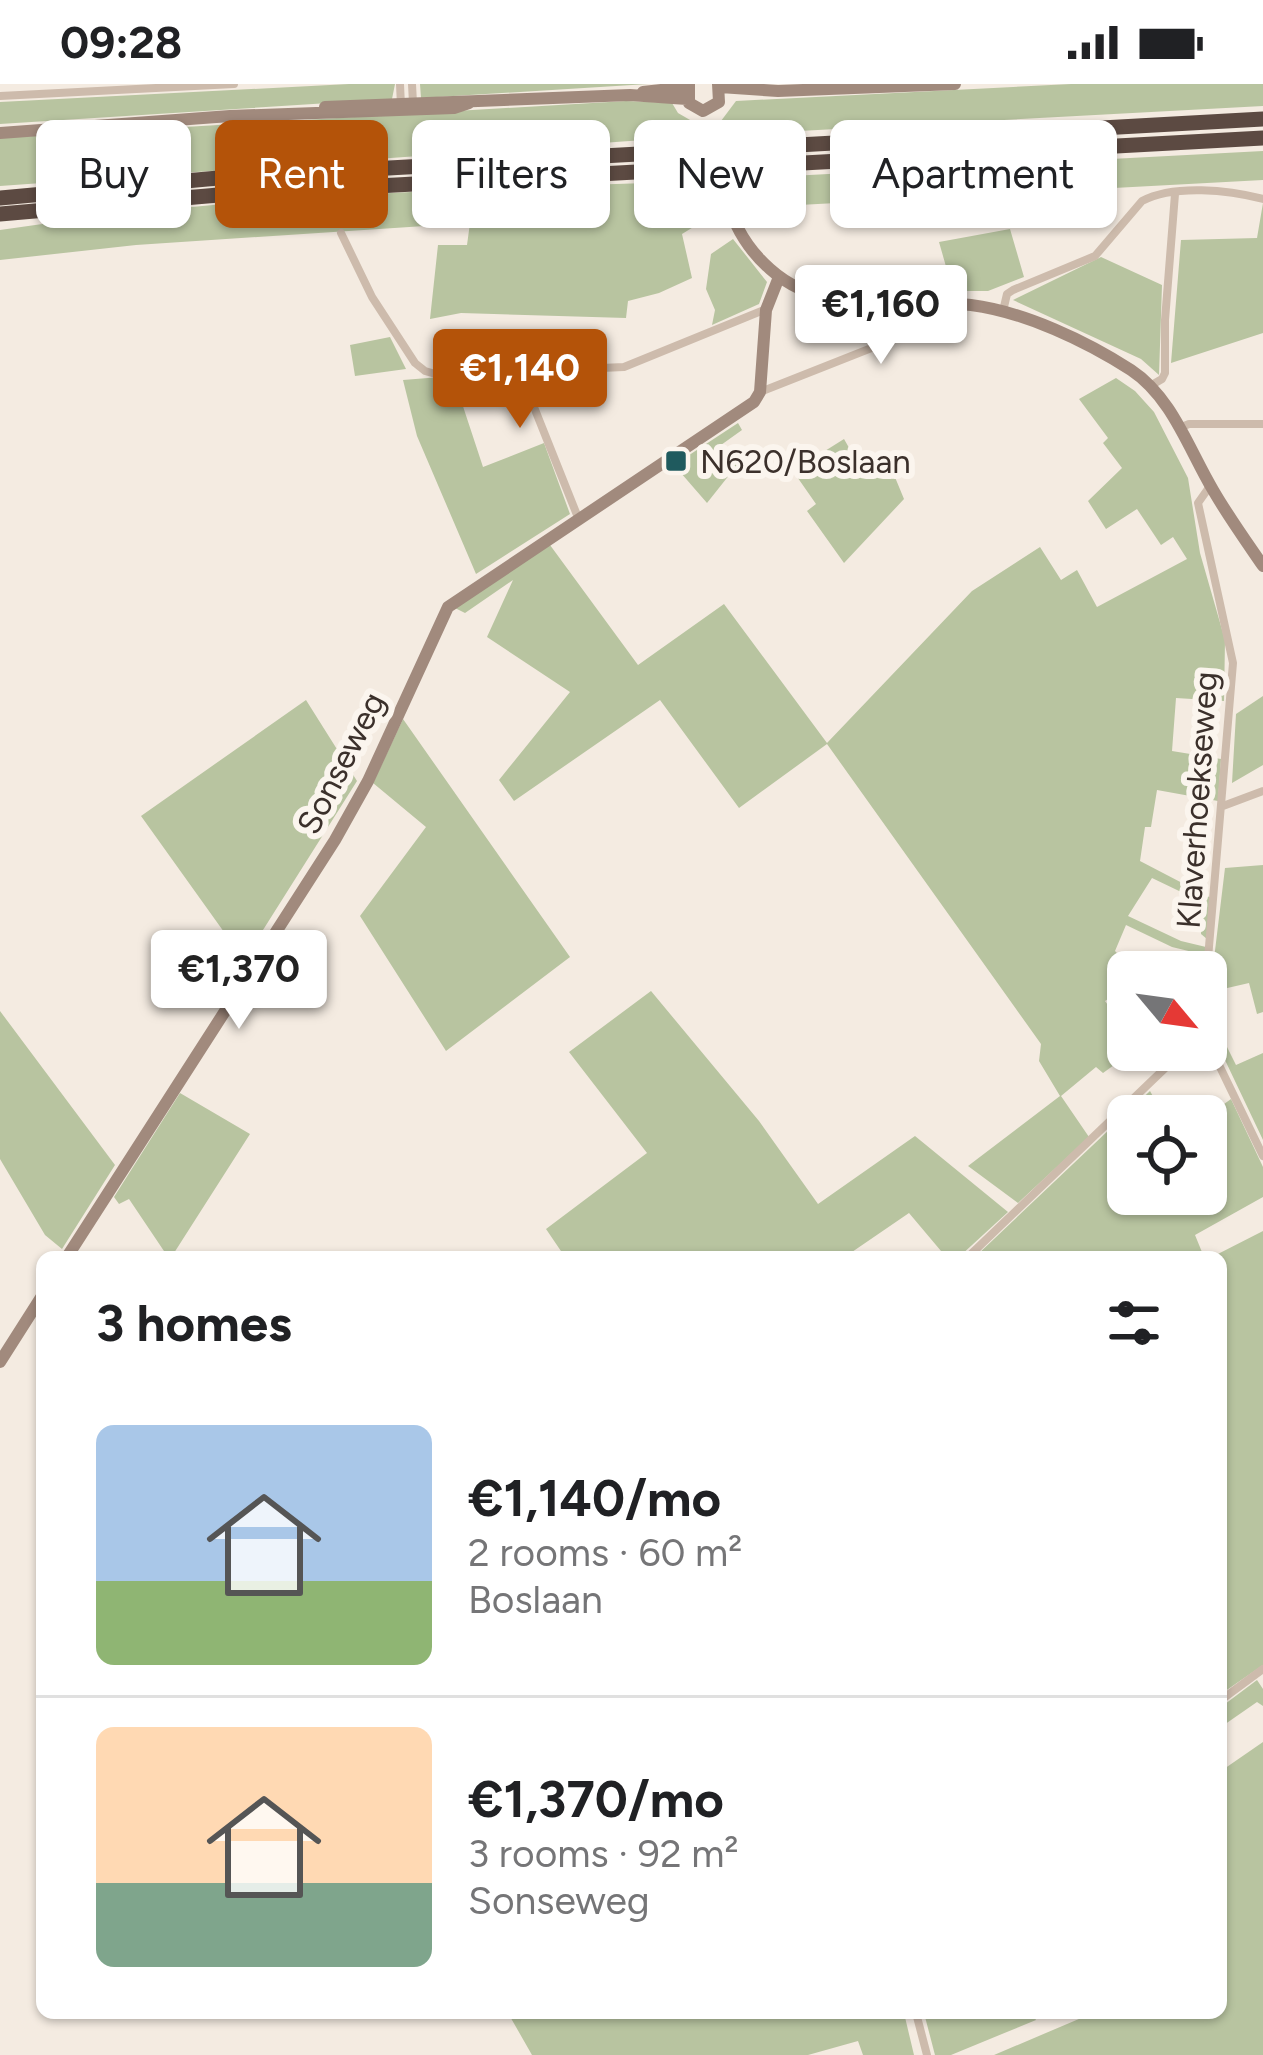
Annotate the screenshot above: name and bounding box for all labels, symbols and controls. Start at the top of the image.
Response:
text: 09:28 [60,15,182,69]
chip: Buy [36,120,191,228]
chip: Rent [215,120,388,228]
chip: Filters [412,120,610,228]
chip: New [634,120,806,228]
chip: Apartment [830,120,1117,228]
pin: €1,160 [783,265,979,367]
text: €1,160 [822,280,940,327]
pin: €1,140 [422,329,618,431]
text: €1,140 [460,344,580,391]
place label: N620/Boslaan [700,442,911,481]
marker: N620/Boslaan [663,448,689,474]
street label: Klaverhoekseweg [1169,670,1225,930]
street label: Sonseweg [289,686,393,840]
pin: €1,370 [141,930,337,1032]
text: €1,370 [178,945,300,992]
north arrow [1107,951,1227,1071]
map controls [1107,951,1227,1215]
button: locate [1107,1095,1227,1215]
icon: filters [1101,1290,1167,1356]
text: 3 homes [96,1293,292,1354]
text: €1,140/mo [468,1468,721,1529]
icon: home [192,1473,336,1617]
text: 2 rooms · 60 m² [468,1529,742,1576]
text: Boslaan [468,1576,603,1623]
text: €1,370/mo [468,1769,724,1830]
icon: home [192,1775,336,1919]
text: 3 rooms · 92 m² [468,1830,739,1877]
text: Sonseweg [468,1877,650,1924]

